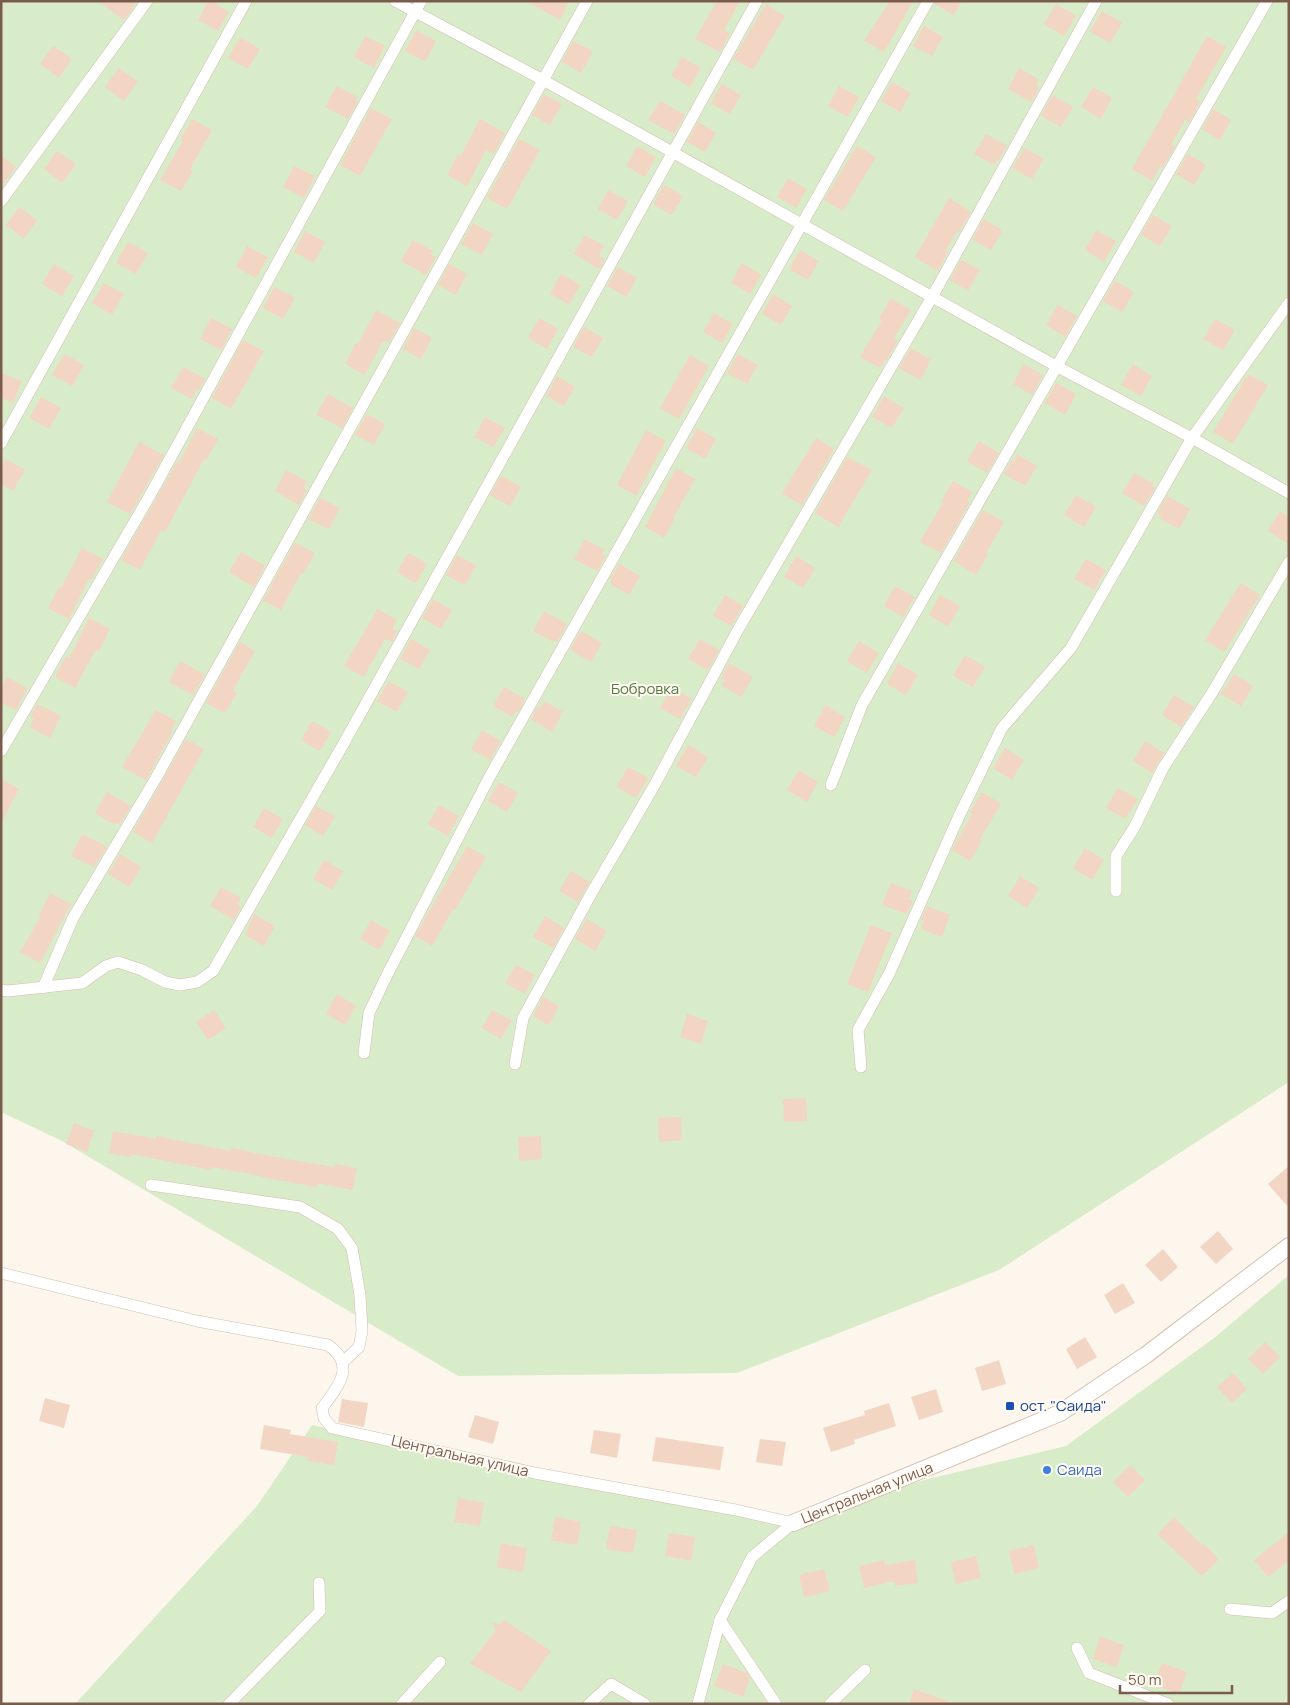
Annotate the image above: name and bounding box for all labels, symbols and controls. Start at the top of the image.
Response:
park label: Бобровка [611,678,679,699]
place label: ост. "Саида" [1020,1395,1107,1416]
marker: ост. "Саида" [1004,1400,1016,1412]
street label: Центральная улица [389,1429,531,1482]
street label: Центральная улица [798,1456,936,1529]
place label: Саида [1057,1459,1102,1480]
marker: Саида [1041,1464,1053,1476]
scale bar [1120,1662,1232,1694]
text: 50 m [1128,1669,1162,1690]

